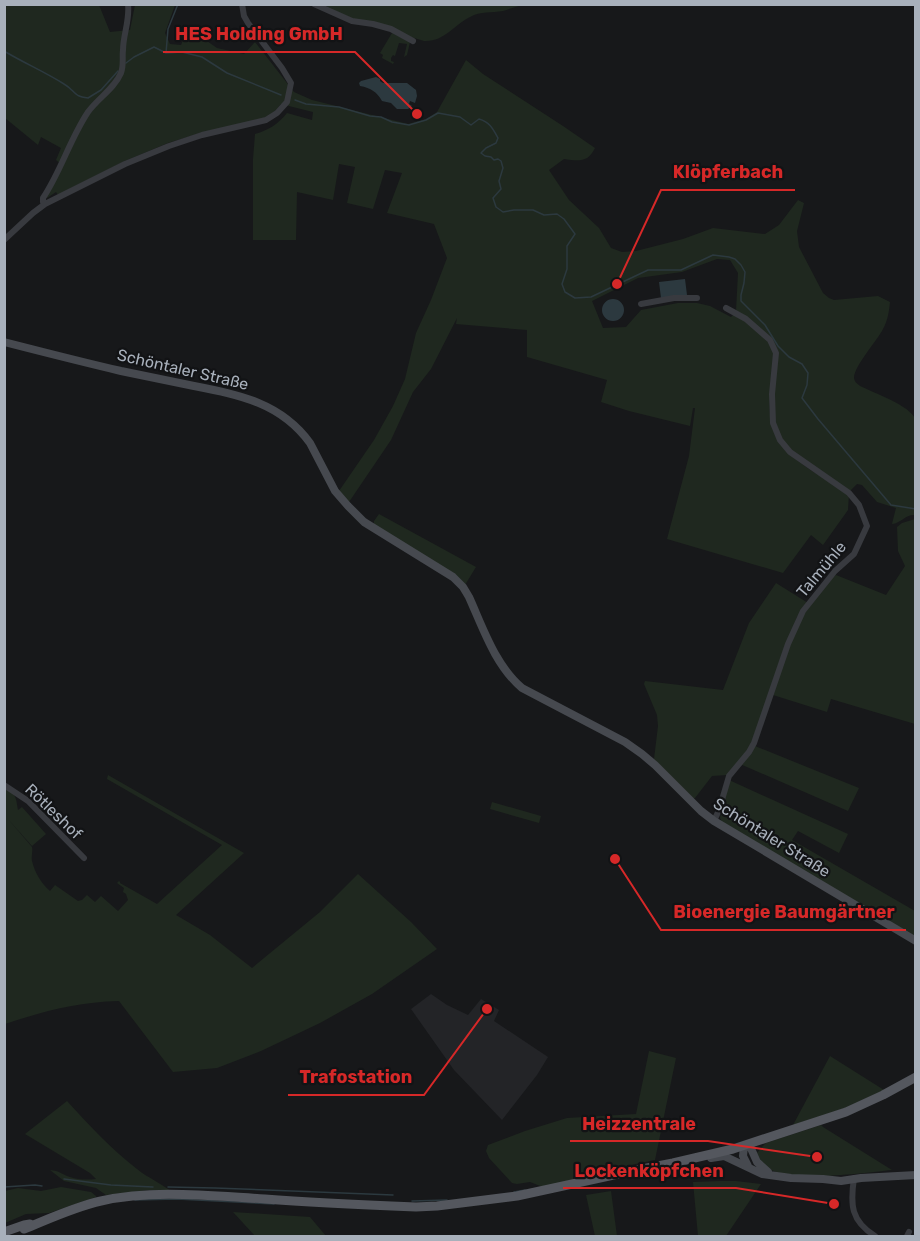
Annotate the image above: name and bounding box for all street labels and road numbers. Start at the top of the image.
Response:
street label: Schöntaler Straße [115,345,250,394]
street label: Talmühle [793,538,850,601]
street label: Rötleshof [21,780,87,844]
street label: Schöntaler Straße [710,794,834,881]

